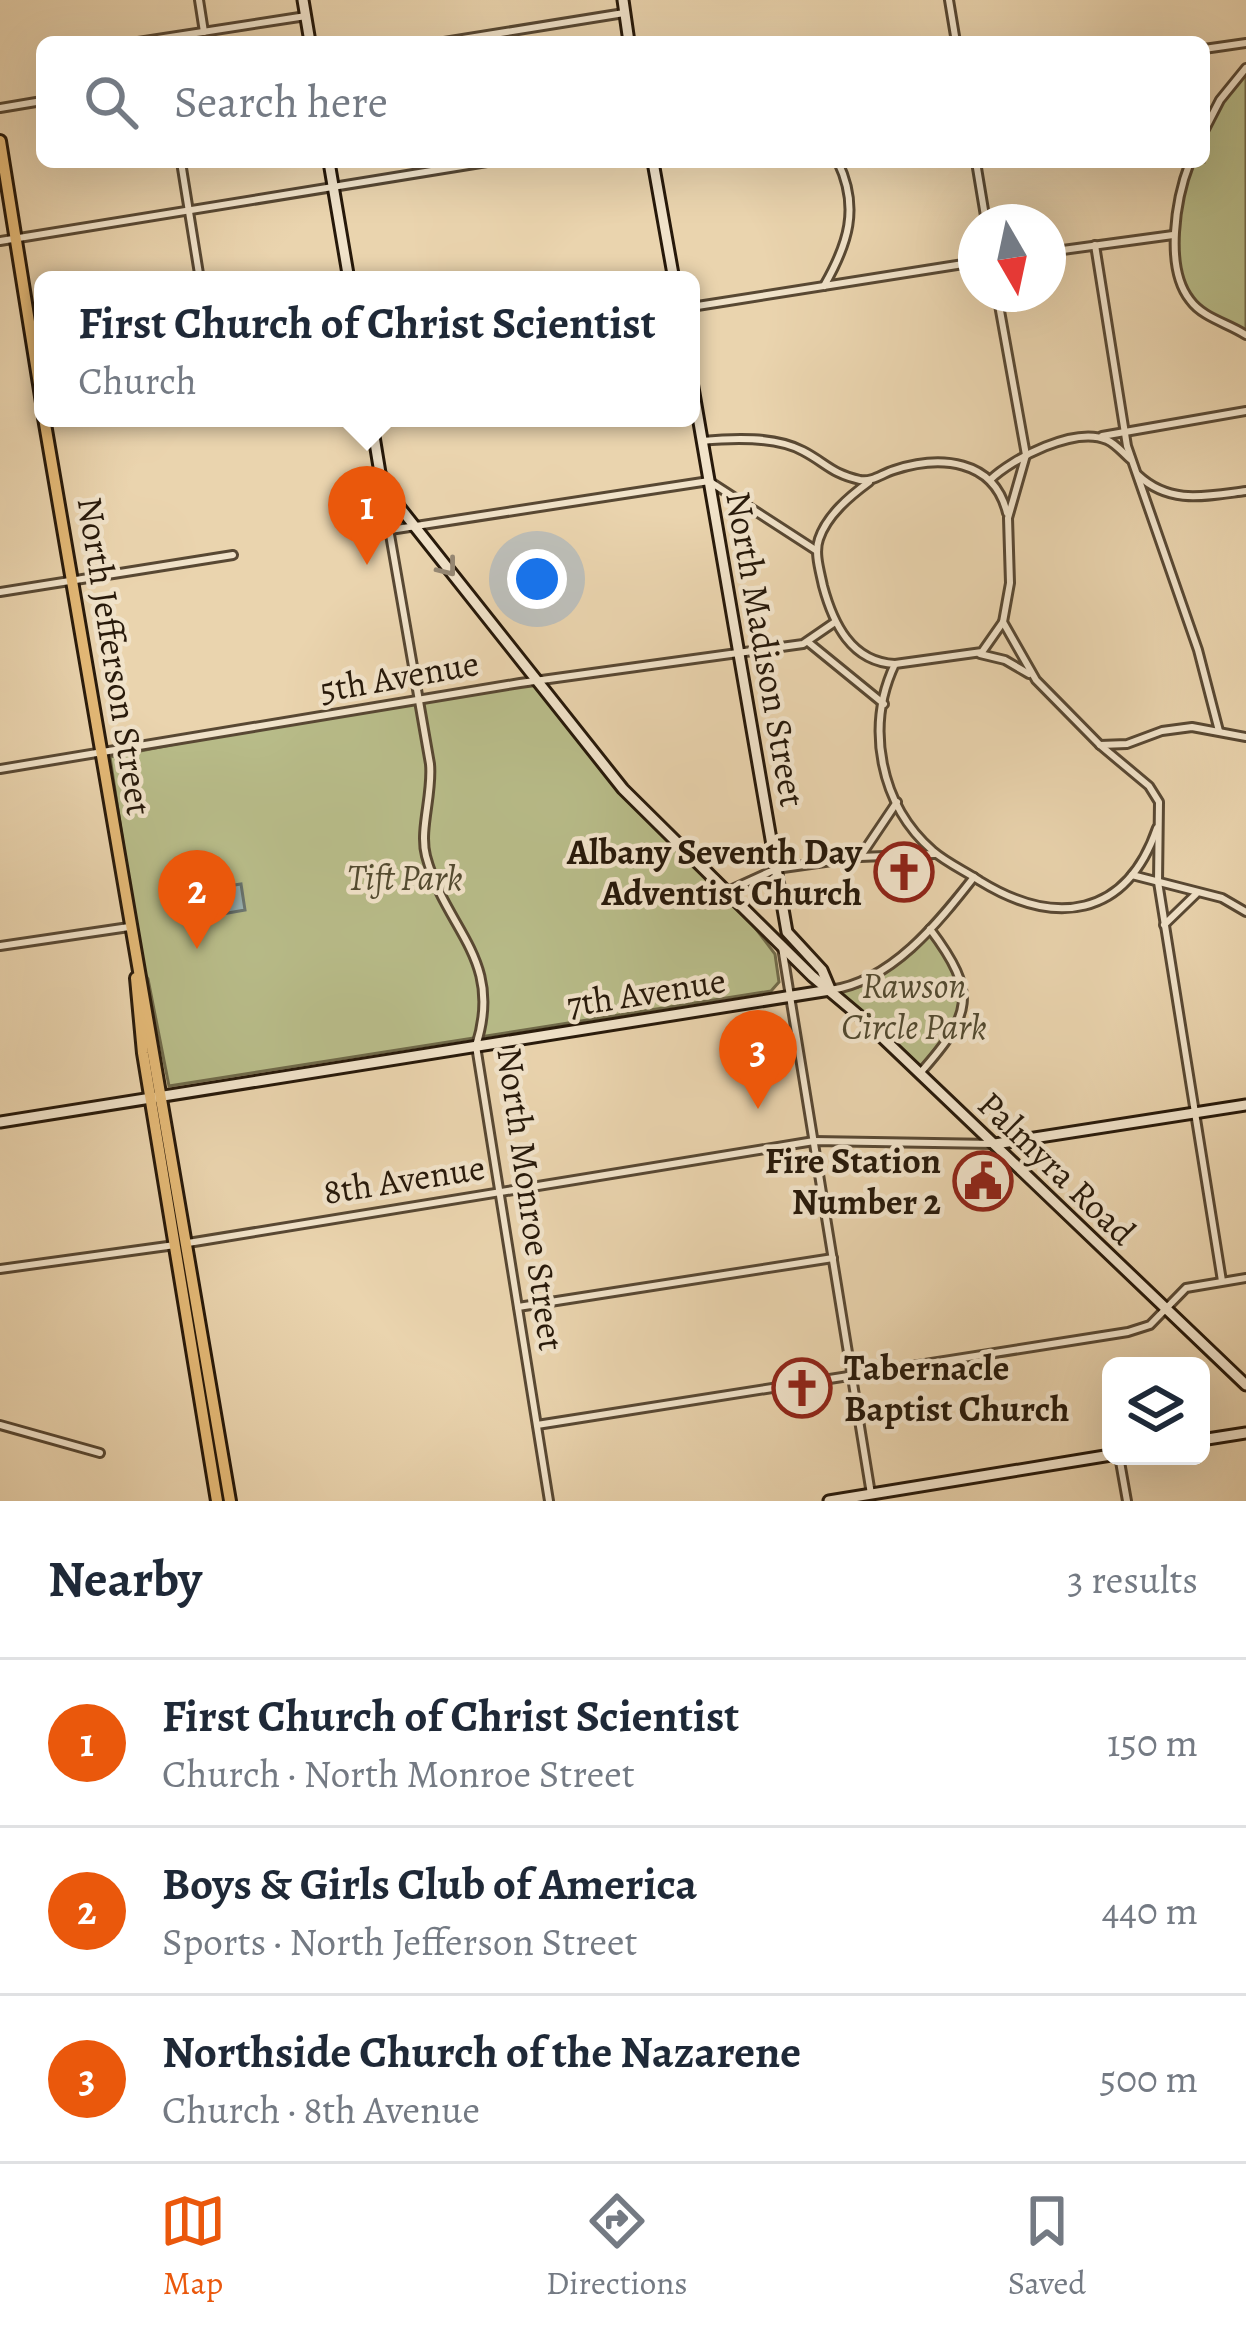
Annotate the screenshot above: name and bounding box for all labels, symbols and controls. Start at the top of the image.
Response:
search box [36,36,1210,168]
icon: search [78,69,144,135]
text: Search here [174,71,388,133]
north arrow [958,204,1066,312]
popup [34,271,700,427]
text: First Church of Christ Scientist [78,292,656,354]
text: Church [78,354,197,407]
pin: 1 [328,466,406,565]
street label: North Madison Street [714,488,818,811]
street label: North Jefferson Street [66,493,164,819]
your location [507,549,567,609]
one-way arrow [434,554,455,576]
street label: 5th Avenue [316,638,482,714]
place label: Albany Seventh Day Adventist Church [566,827,863,917]
church icon: Albany Seventh Day Adventist Church [873,841,935,903]
pin: 2 [158,850,236,949]
park label: Tift Park [347,853,463,902]
street label: 7th Avenue [563,955,729,1029]
park label: Rawson Circle Park [841,961,987,1051]
pin: 3 [719,1010,797,1109]
street label: North Monroe Street [485,1044,577,1354]
street label: Palmyra Road [967,1080,1147,1256]
place label: Fire Station Number 2 [765,1136,941,1226]
street label: 8th Avenue [320,1142,488,1216]
public building icon: Fire Station Number 2 [952,1150,1014,1212]
place label: Tabernacle Baptist Church [844,1343,1070,1433]
church icon: Tabernacle Baptist Church [771,1357,833,1419]
map controls [1102,1357,1210,1465]
button: layers [1102,1357,1210,1465]
text: Nearby [48,1544,202,1614]
text: 3 results [1067,1553,1198,1606]
text: First Church of Christ Scientist [162,1685,739,1747]
text: 1 [80,1716,94,1769]
text: 150 m [1107,1716,1198,1769]
text: Church · North Monroe Street [162,1747,635,1800]
text: Boys & Girls Club of America [162,1853,697,1915]
text: 2 [78,1884,96,1937]
text: 440 m [1102,1884,1198,1937]
text: Sports · North Jefferson Street [162,1915,637,1968]
text: Northside Church of the Nazarene [162,2021,801,2083]
text: 3 [79,2052,95,2105]
text: 500 m [1099,2052,1198,2105]
text: Church · 8th Avenue [162,2083,480,2136]
tab: Map [160,2188,226,2305]
tab: Directions [546,2188,688,2305]
tab: Saved [1008,2188,1086,2305]

